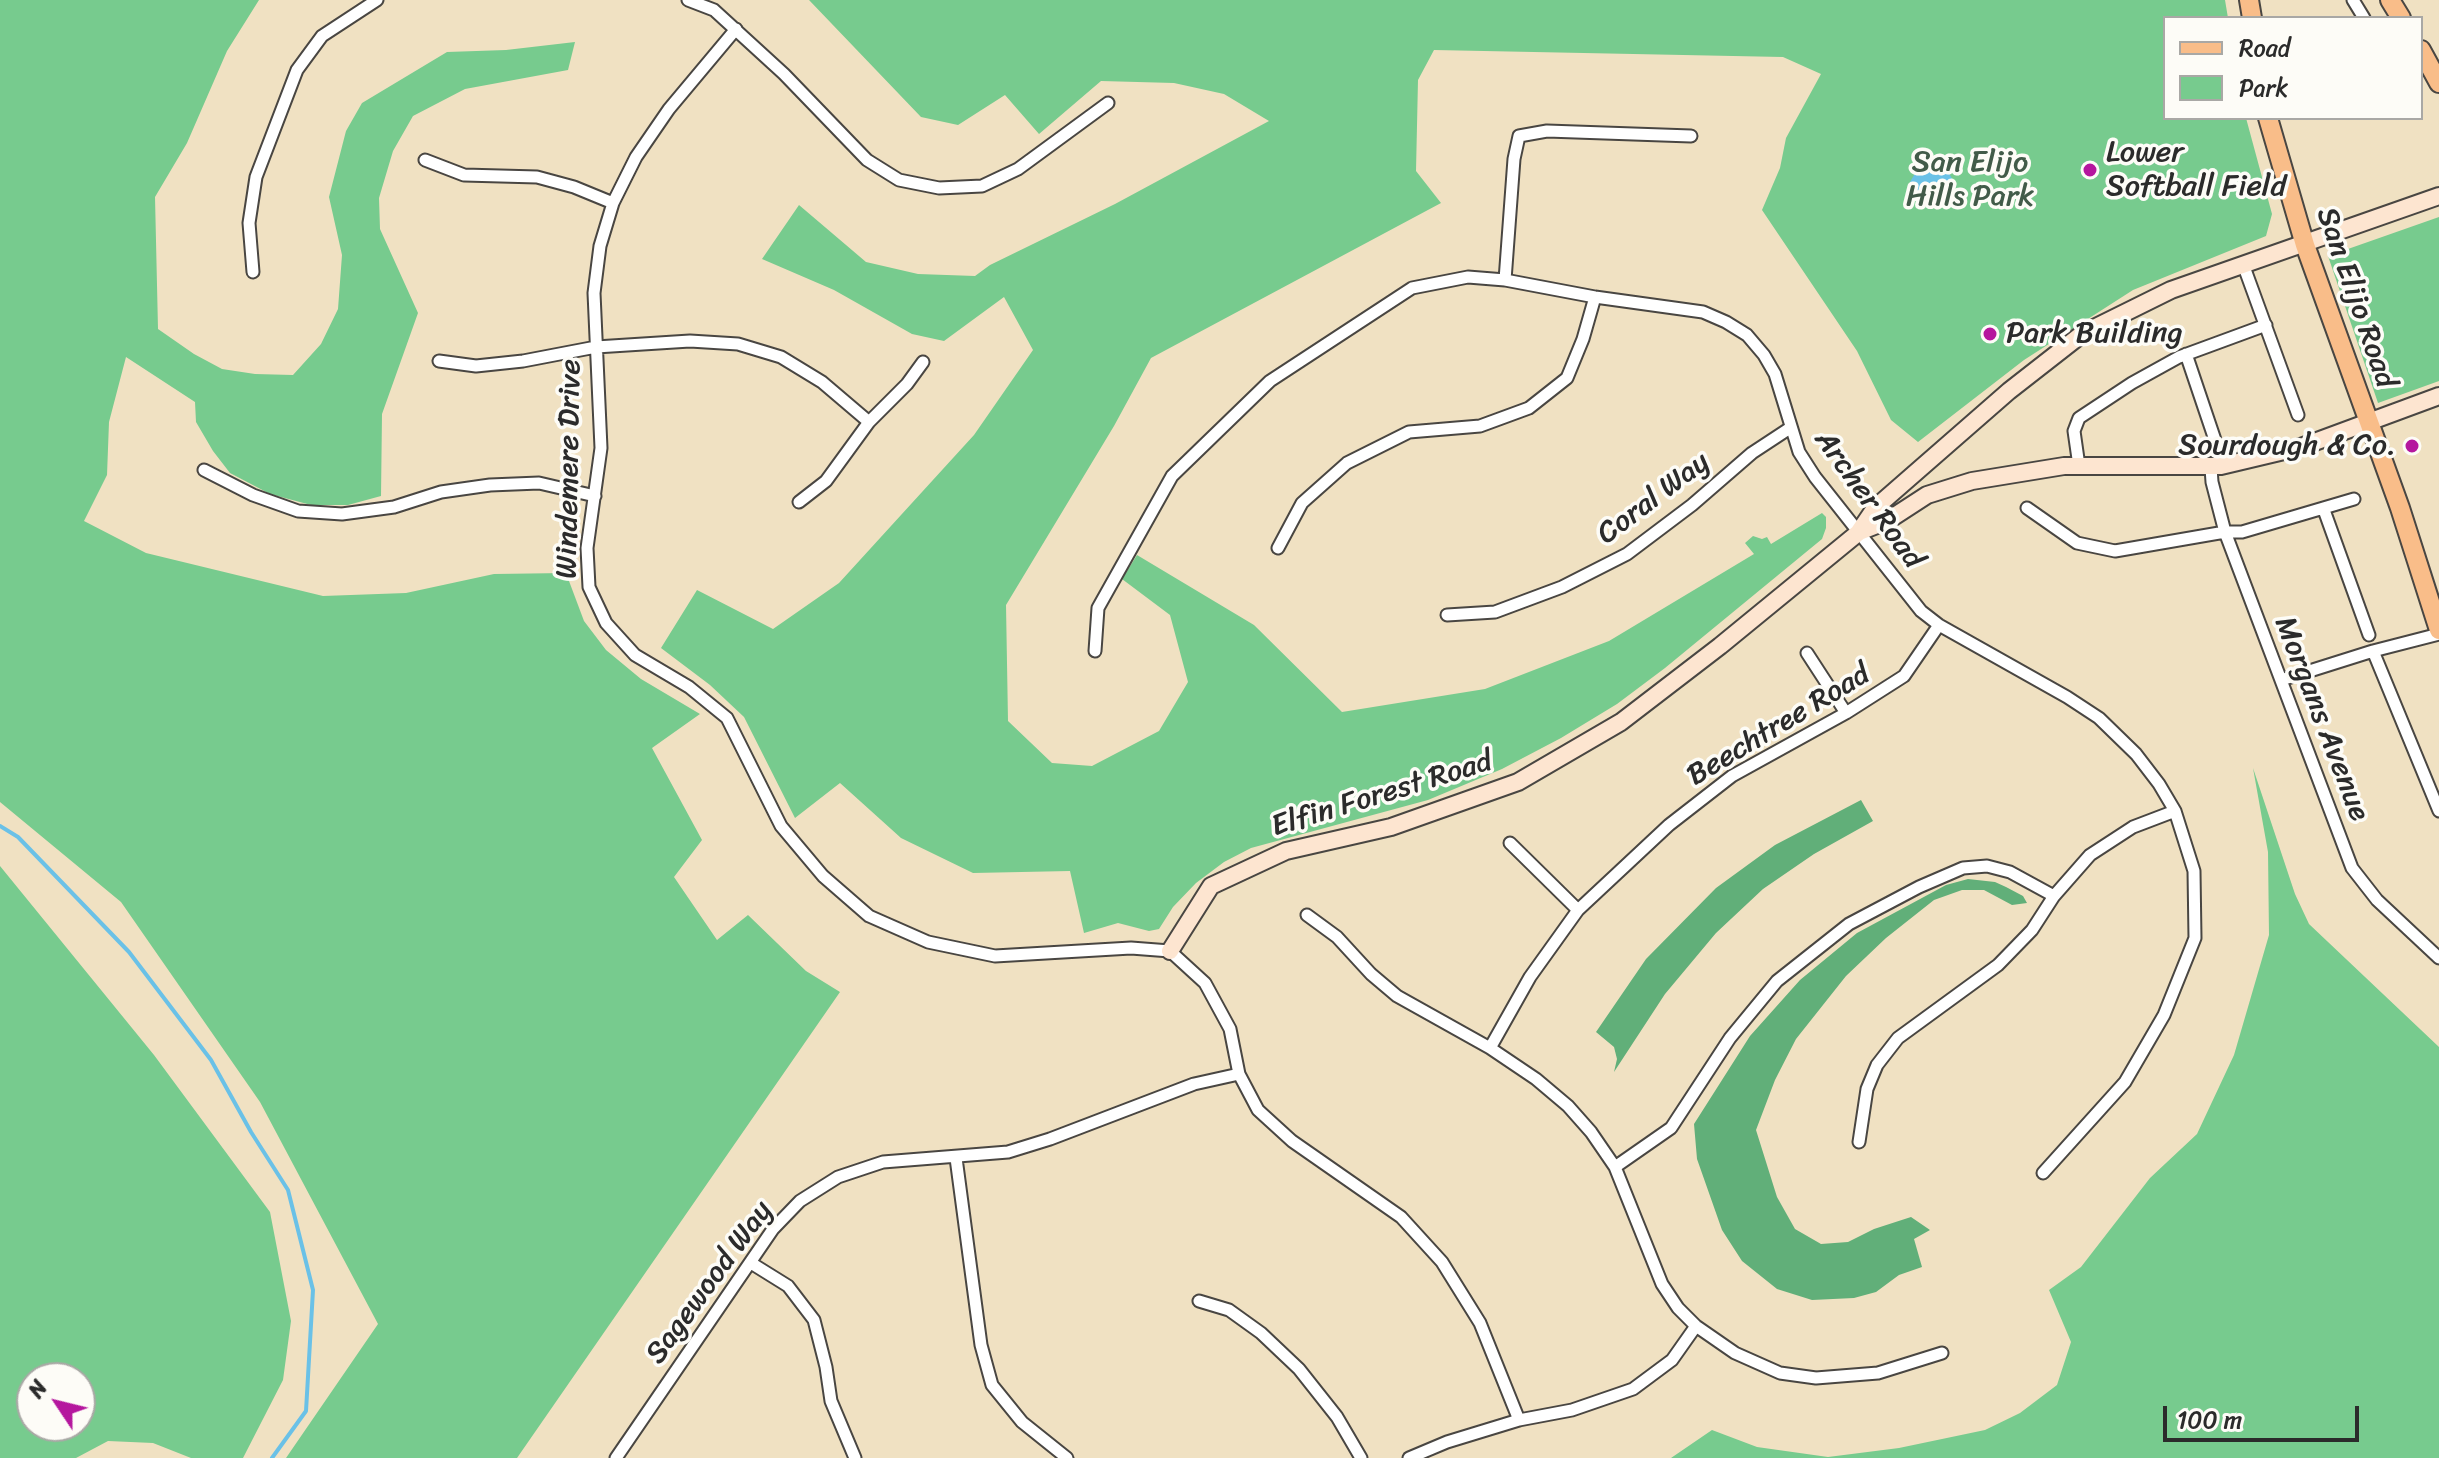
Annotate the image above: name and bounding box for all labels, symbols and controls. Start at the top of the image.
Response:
legend [2163,16,2423,120]
text: Road [2239,27,2290,69]
text: Park [2239,67,2288,109]
place label: Lower Softball Field [2106,135,2286,206]
park label: San Elijo Hills Park [1906,145,2034,216]
marker: Lower Softball Field [2081,161,2099,179]
street label: San Elijo Road [2307,203,2403,393]
place label: Park Building [2006,316,2183,352]
marker: Park Building [1981,325,1999,343]
street label: Windemere Drive [550,359,590,579]
street label: Archer Road [1806,424,1930,576]
place label: Sourdough & Co. [2178,428,2396,464]
marker: Sourdough & Co. [2403,437,2421,455]
street label: Coral Way [1591,445,1717,553]
street label: Morgans Avenue [2266,612,2376,826]
street label: Beechtree Road [1681,657,1877,795]
street label: Elfin Forest Road [1267,744,1497,846]
street label: Sagewood Way [639,1194,781,1372]
north arrow [16,1362,96,1442]
text: N [17,1372,58,1407]
scale bar [2167,1390,2363,1440]
text: 100 m [2177,1399,2242,1441]

